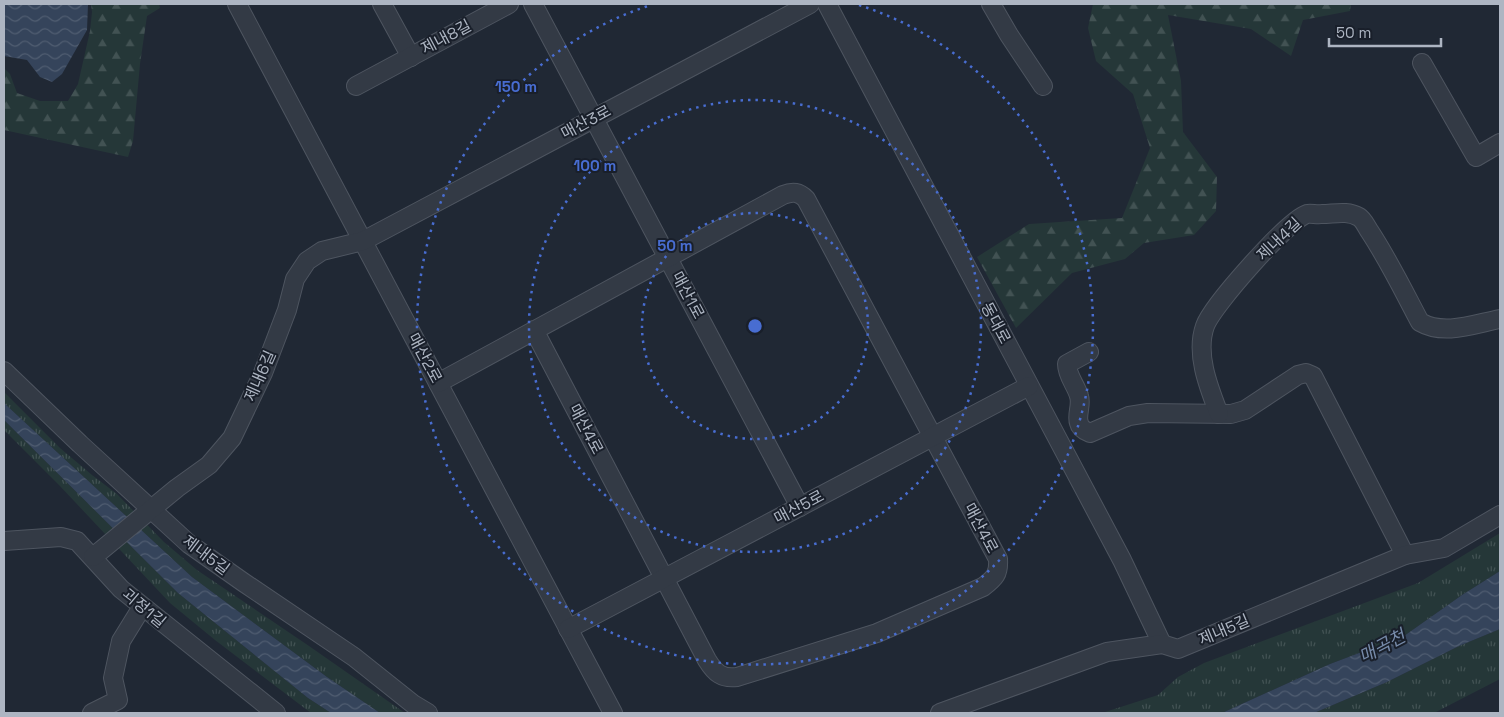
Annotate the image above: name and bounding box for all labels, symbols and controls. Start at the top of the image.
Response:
street label: 제내8길 [417,15,475,59]
scale bar [1329,15,1442,47]
text: 50 m [1336,23,1371,42]
text: 150 m [495,77,537,96]
street label: 매산3로 [557,100,615,144]
text: 100 m [574,156,616,175]
street label: 제내4길 [1252,213,1306,265]
text: 50 m [657,236,693,255]
street label: 매산1로 [667,268,709,323]
street label: 동대로 [976,299,1016,348]
centre of rings [746,317,764,335]
street label: 매산2로 [403,329,447,387]
street label: 제내6길 [239,347,281,405]
street label: 매산4로 [564,400,608,458]
street label: 매산5로 [770,485,828,529]
street label: 매산4로 [959,499,1003,557]
street label: 제내5길 [178,530,234,580]
street label: 괴정1길 [118,584,170,632]
street label: 제내5길 [1195,610,1253,650]
water label: 매곡천 [1355,623,1411,668]

